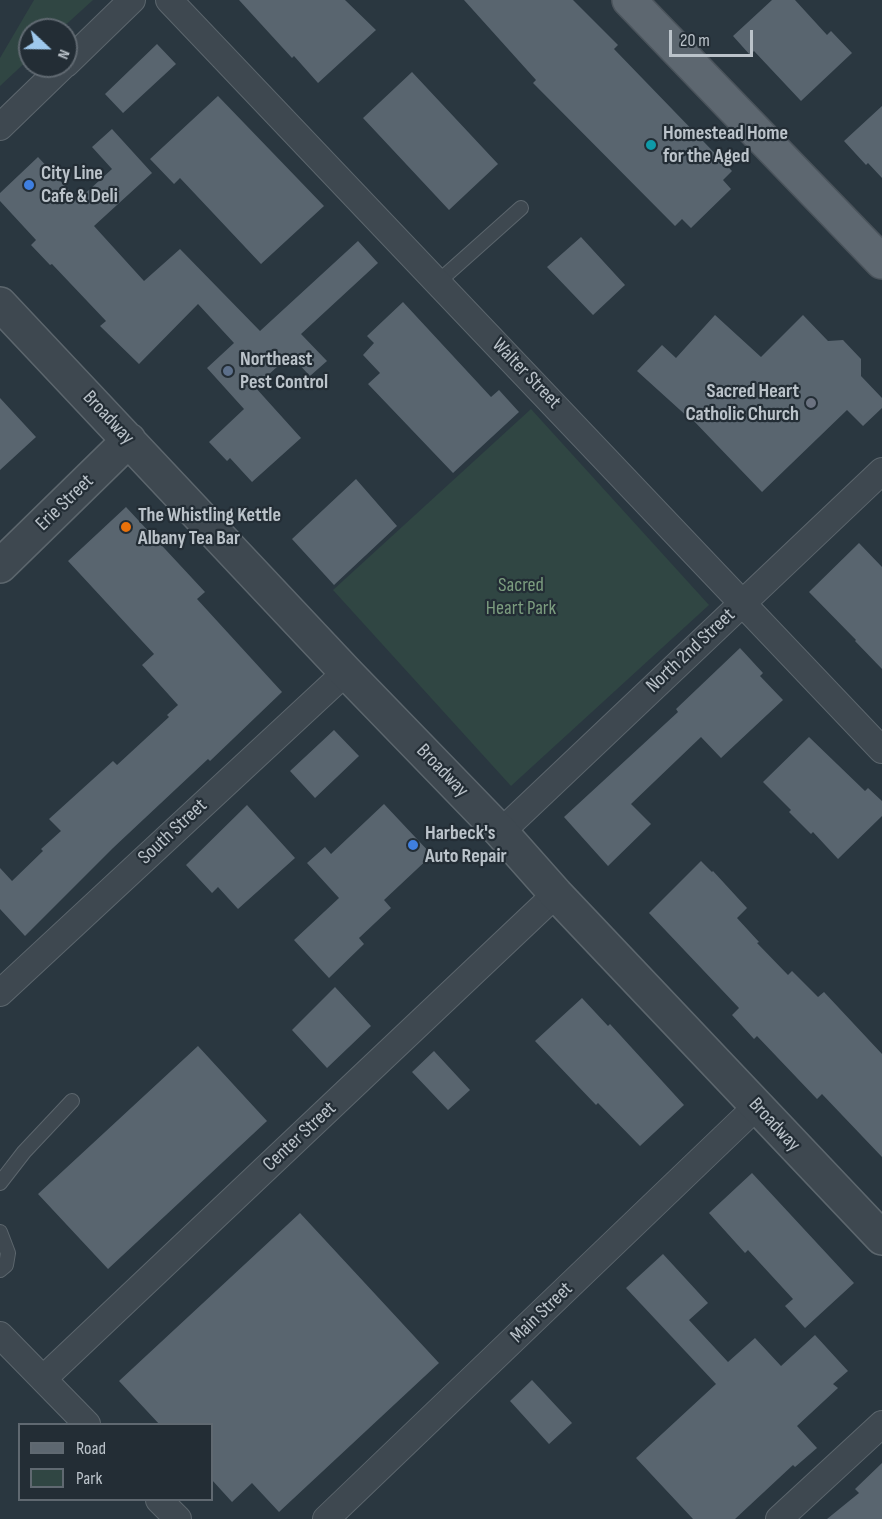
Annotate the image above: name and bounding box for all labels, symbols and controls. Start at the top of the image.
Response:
north arrow [18,18,78,78]
scale bar [672,18,756,56]
text: 20 m [680,30,710,51]
text: N [53,47,74,62]
place label: Homestead Home for the Aged [663,122,788,169]
marker: Homestead Home for the Aged [644,138,658,152]
place label: City Line Cafe & Deli [41,162,118,209]
marker: City Line Cafe & Deli [22,178,36,192]
street label: Walter Street [486,334,566,414]
place label: Northeast Pest Control [240,348,328,395]
marker: Northeast Pest Control [221,364,235,378]
place label: Sacred Heart Catholic Church [685,380,799,427]
street label: Broadway [77,386,139,450]
marker: Sacred Heart Catholic Church [804,396,818,410]
street label: Erie Street [31,470,99,536]
place label: The Whistling Kettle Albany Tea Bar [138,504,281,551]
marker: The Whistling Kettle Albany Tea Bar [119,520,133,534]
park label: Sacred Heart Park [486,574,556,621]
street label: North 2nd Street [642,604,740,698]
street label: Broadway [411,739,473,803]
street label: South Street [134,794,212,870]
place label: Harbeck's Auto Repair [425,822,507,869]
marker: Harbeck's Auto Repair [406,838,420,852]
street label: Broadway [743,1093,805,1157]
street label: Center Street [258,1097,342,1177]
street label: Main Street [506,1278,578,1348]
legend [18,1423,213,1501]
text: Road [76,1438,106,1459]
text: Park [76,1468,102,1489]

